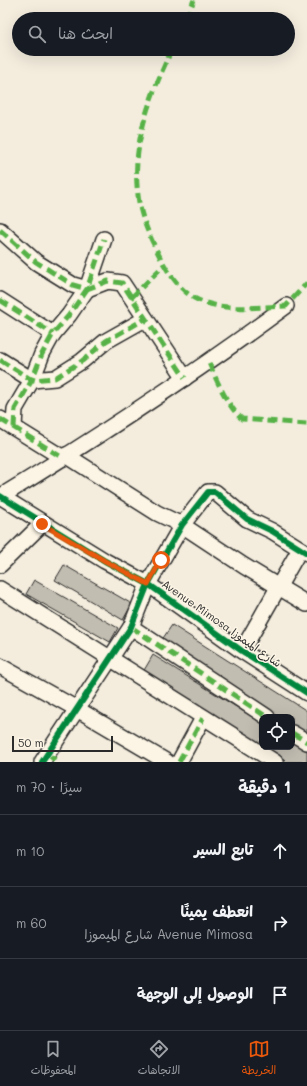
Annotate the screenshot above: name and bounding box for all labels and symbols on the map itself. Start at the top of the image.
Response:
route end [33,515,51,533]
route start [152,551,170,569]
street label: Avenue Mimosa شارع الميموزا [158,576,285,672]
scale bar [12,734,113,753]

